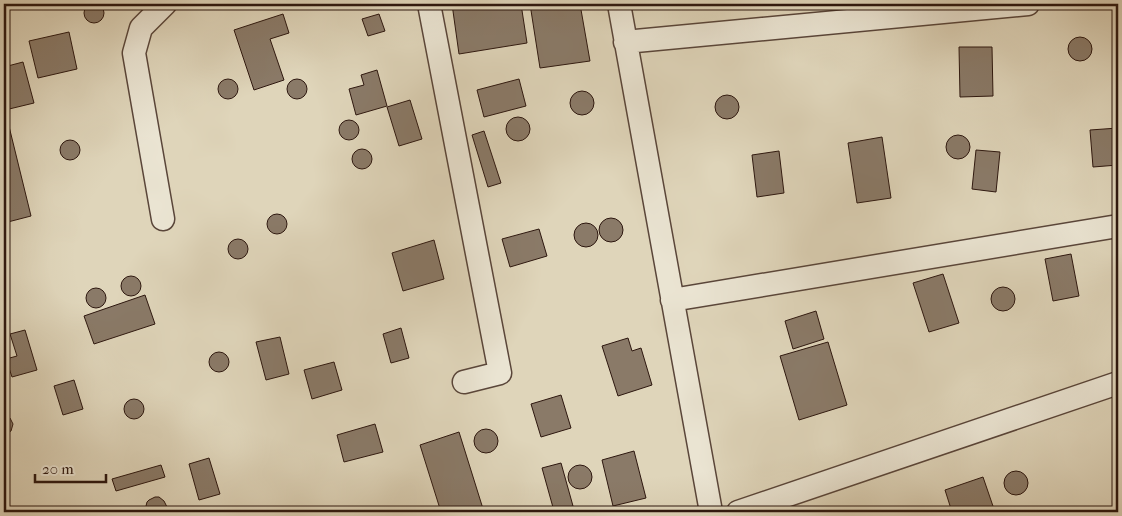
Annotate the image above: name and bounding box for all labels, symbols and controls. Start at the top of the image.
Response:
scale bar [35,451,106,483]
text: 20 m [42,460,74,478]

